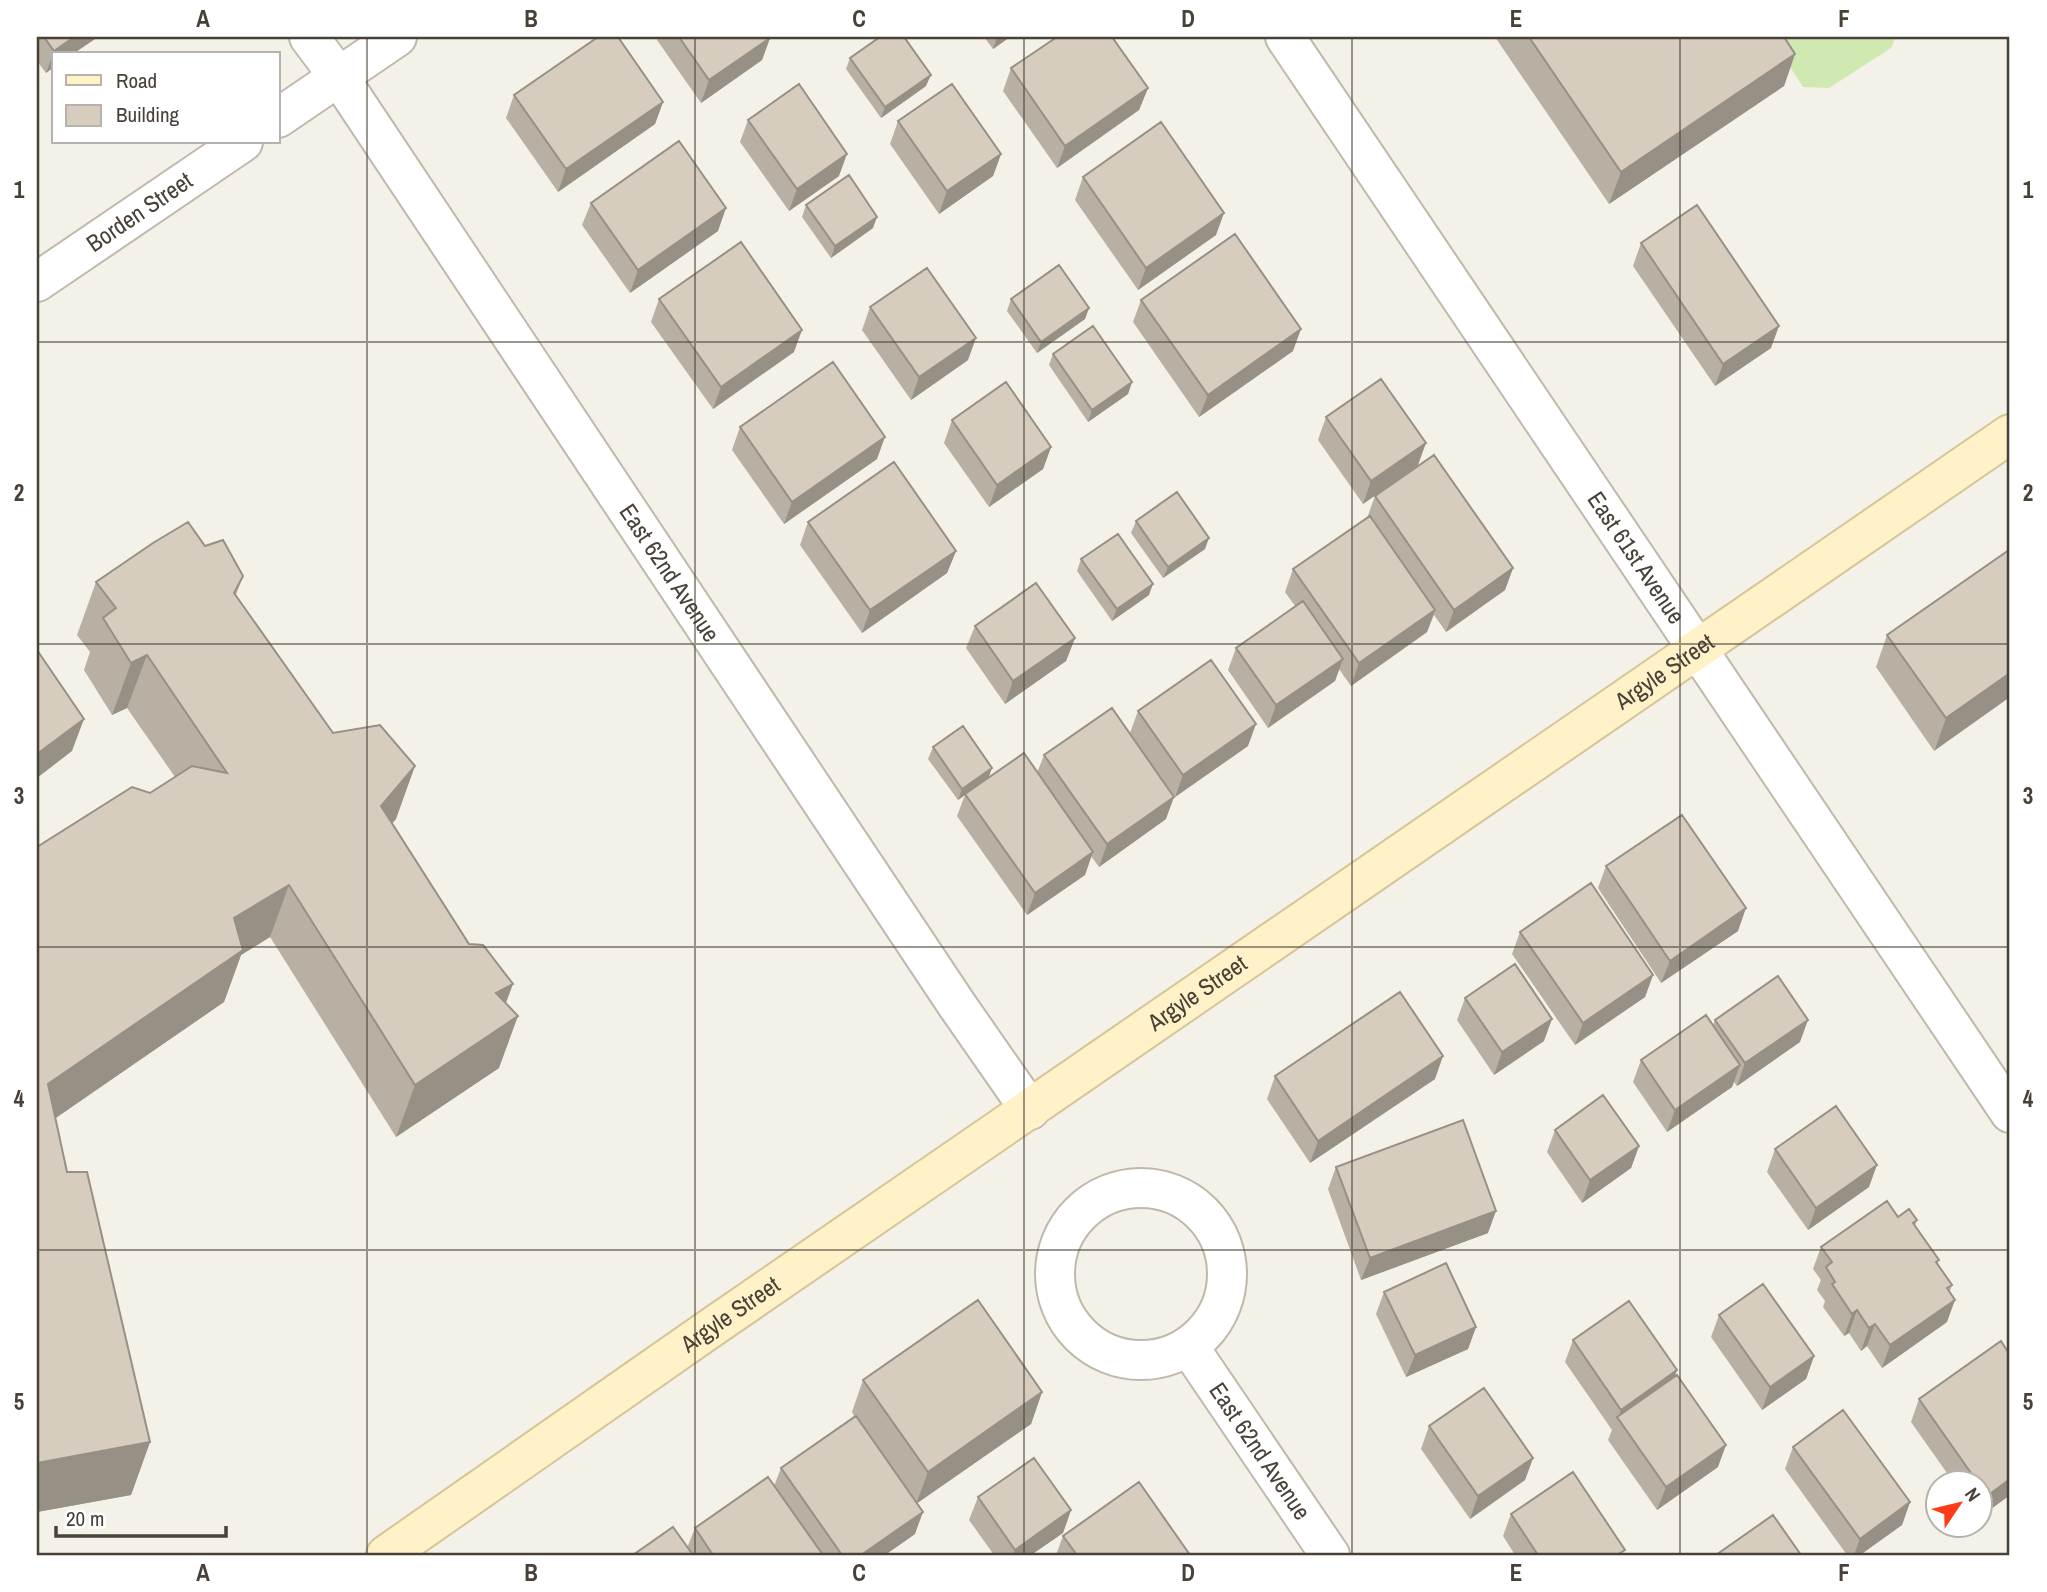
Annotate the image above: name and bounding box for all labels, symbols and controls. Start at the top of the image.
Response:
text: A [196,3,210,34]
text: B [524,3,538,34]
text: C [852,3,866,34]
text: D [1181,3,1195,34]
text: E [1510,3,1522,34]
text: F [1838,3,1850,34]
legend [52,52,280,144]
text: Road [116,66,157,95]
text: Building [116,100,180,129]
street label: Borden Street [80,164,199,259]
text: 1 [14,174,25,205]
text: 1 [2023,174,2034,205]
text: 2 [14,477,24,508]
text: 2 [2023,477,2033,508]
street label: East 61st Avenue [1581,485,1693,630]
street label: East 62nd Avenue [613,497,728,648]
street label: Argyle Street [1607,625,1720,717]
text: 3 [14,780,24,811]
text: 3 [2023,780,2033,811]
street label: Argyle Street [1140,947,1253,1038]
text: 4 [14,1083,25,1114]
text: 4 [2023,1083,2034,1114]
street label: Argyle Street [673,1268,786,1360]
street label: East 62nd Avenue [1203,1376,1319,1526]
text: 5 [14,1386,24,1417]
text: 5 [2023,1386,2033,1417]
north arrow [1924,1470,1994,1540]
text: N [1959,1482,1987,1506]
scale bar [56,1494,226,1538]
text: 20 m [66,1504,104,1533]
text: A [196,1557,210,1588]
text: B [524,1557,538,1588]
text: C [852,1557,866,1588]
text: D [1181,1557,1195,1588]
text: E [1510,1557,1522,1588]
text: F [1838,1557,1850,1588]

